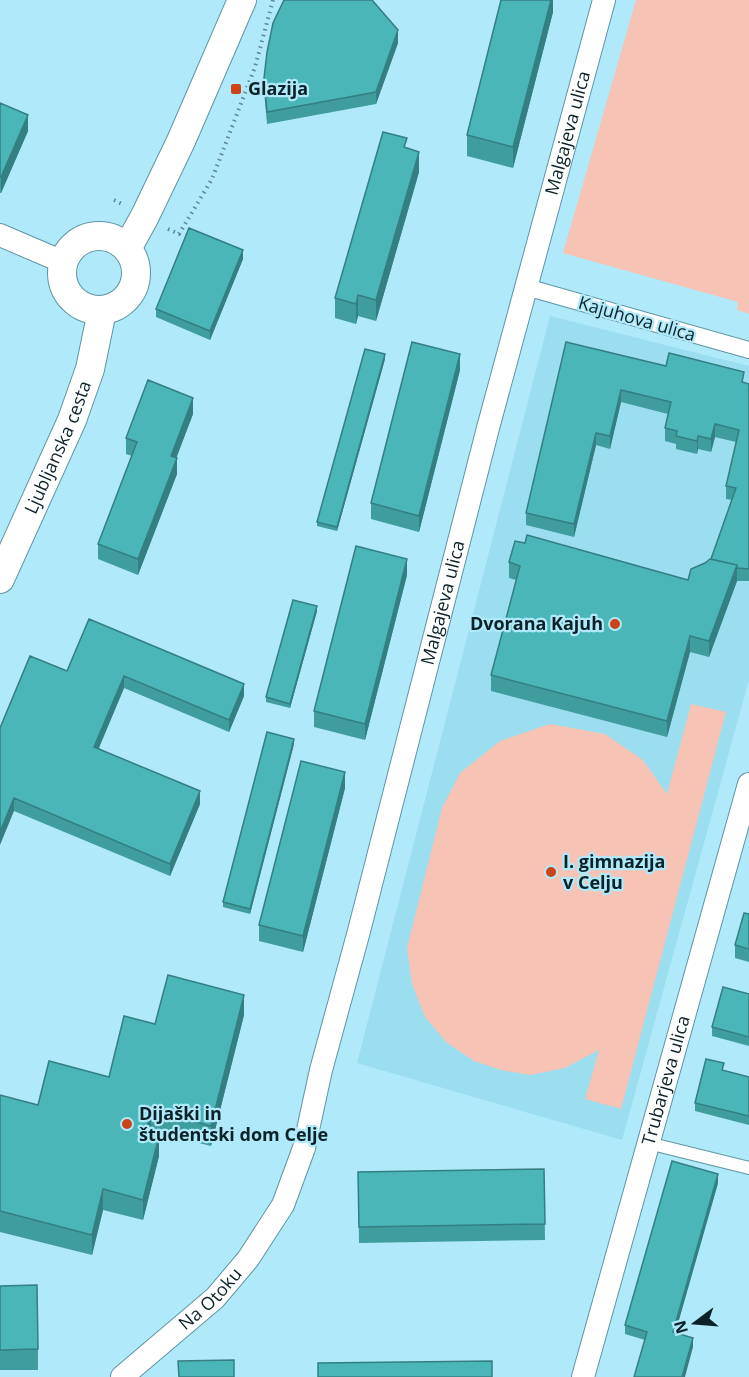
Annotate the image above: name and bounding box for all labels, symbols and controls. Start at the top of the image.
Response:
street label: Malgajeva ulica [539,68,595,198]
place label: Glazija [248,76,308,100]
marker: Glazija [229,82,243,96]
street label: Kajuhova ulica [576,290,699,346]
street label: Ljubljanska cesta [18,377,96,517]
street label: Malgajeva ulica [415,538,470,667]
place label: Dvorana Kajuh [470,611,603,635]
marker: Dvorana Kajuh [608,617,622,631]
place label: I. gimnazija v Celju [563,849,665,894]
marker: I. gimnazija v Celju [544,865,558,879]
street label: Trubarjeva ulica [635,1012,695,1148]
place label: Dijaški in študentski dom Celje [139,1101,328,1146]
marker: Dijaški in študentski dom Celje [120,1117,134,1131]
street label: Na Otoku [173,1262,247,1335]
north arrow [665,1293,725,1353]
text: N [668,1318,693,1336]

